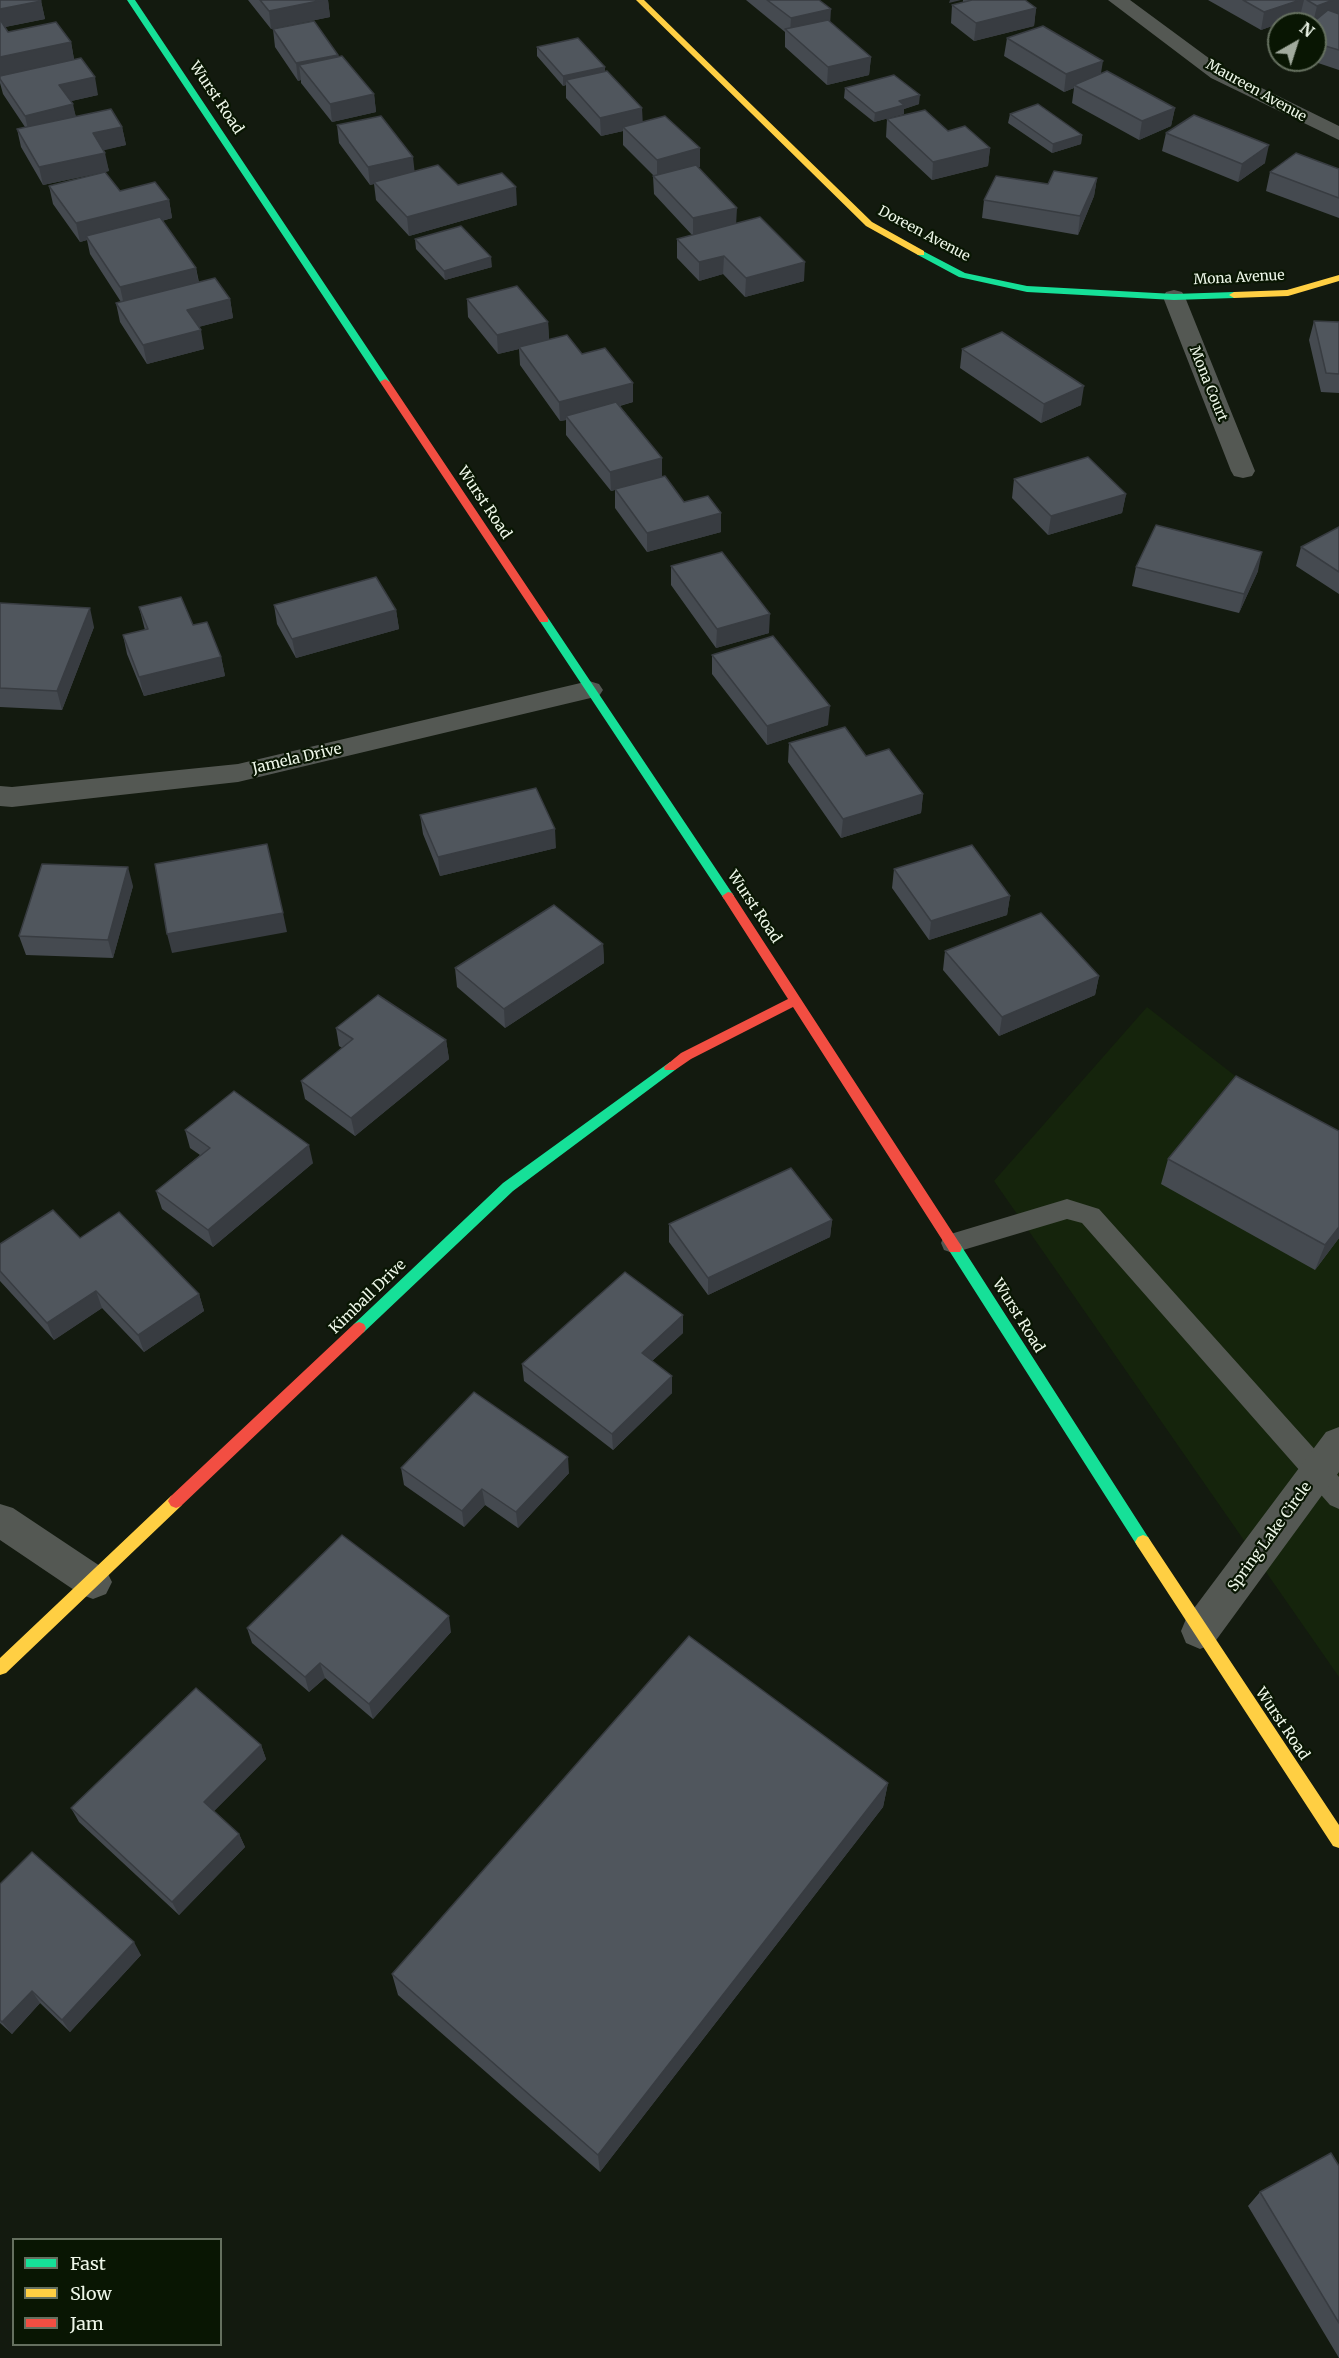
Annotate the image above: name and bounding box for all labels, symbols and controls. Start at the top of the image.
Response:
north arrow [1267,12,1327,72]
text: N [1296,18,1318,41]
street label: Maureen Avenue [1203,56,1309,126]
street label: Wurst Road [185,58,247,138]
street label: Doreen Avenue [875,203,973,265]
street label: Mona Avenue [1193,267,1285,289]
street label: Mona Court [1185,344,1231,424]
street label: Wurst Road [453,463,515,543]
street label: Jamela Drive [251,740,343,778]
street label: Wurst Road [723,867,785,947]
street label: Kimball Drive [326,1256,410,1338]
street label: Wurst Road [988,1276,1048,1356]
street label: Spring Lake Circle [1224,1479,1316,1595]
street label: Wurst Road [1251,1684,1313,1764]
legend [12,2238,222,2346]
text: Fast [70,2252,106,2275]
text: Slow [70,2282,112,2305]
text: Jam [70,2312,104,2335]

